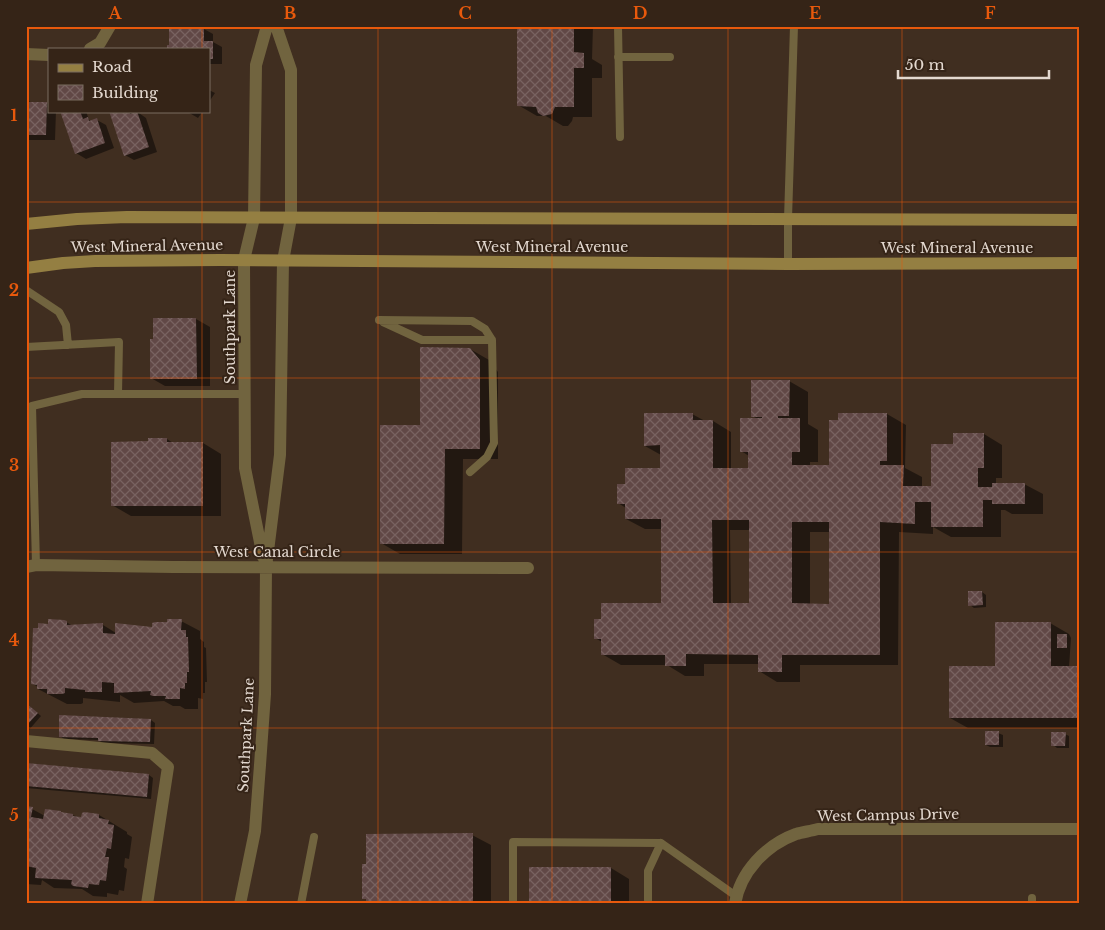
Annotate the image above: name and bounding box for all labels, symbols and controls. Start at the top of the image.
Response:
text: A [108,3,123,23]
text: B [284,3,297,23]
text: C [458,3,472,23]
text: D [633,3,647,23]
text: E [809,3,821,23]
text: F [984,3,996,23]
legend [48,48,210,112]
scale bar [898,48,1049,80]
text: 50 m [905,55,945,74]
text: Road [92,57,132,76]
text: Building [92,83,159,102]
text: 1 [11,105,18,125]
street label: West Mineral Avenue [70,236,223,256]
street label: West Mineral Avenue [475,238,628,256]
street label: West Mineral Avenue [880,239,1033,257]
street label: Southpark Lane [221,270,239,384]
text: 2 [9,280,19,300]
text: 3 [9,455,19,475]
street label: West Canal Circle [213,543,340,561]
text: 4 [9,630,19,650]
street label: Southpark Lane [234,677,258,793]
text: 5 [9,805,19,825]
street label: West Campus Drive [816,805,959,825]

